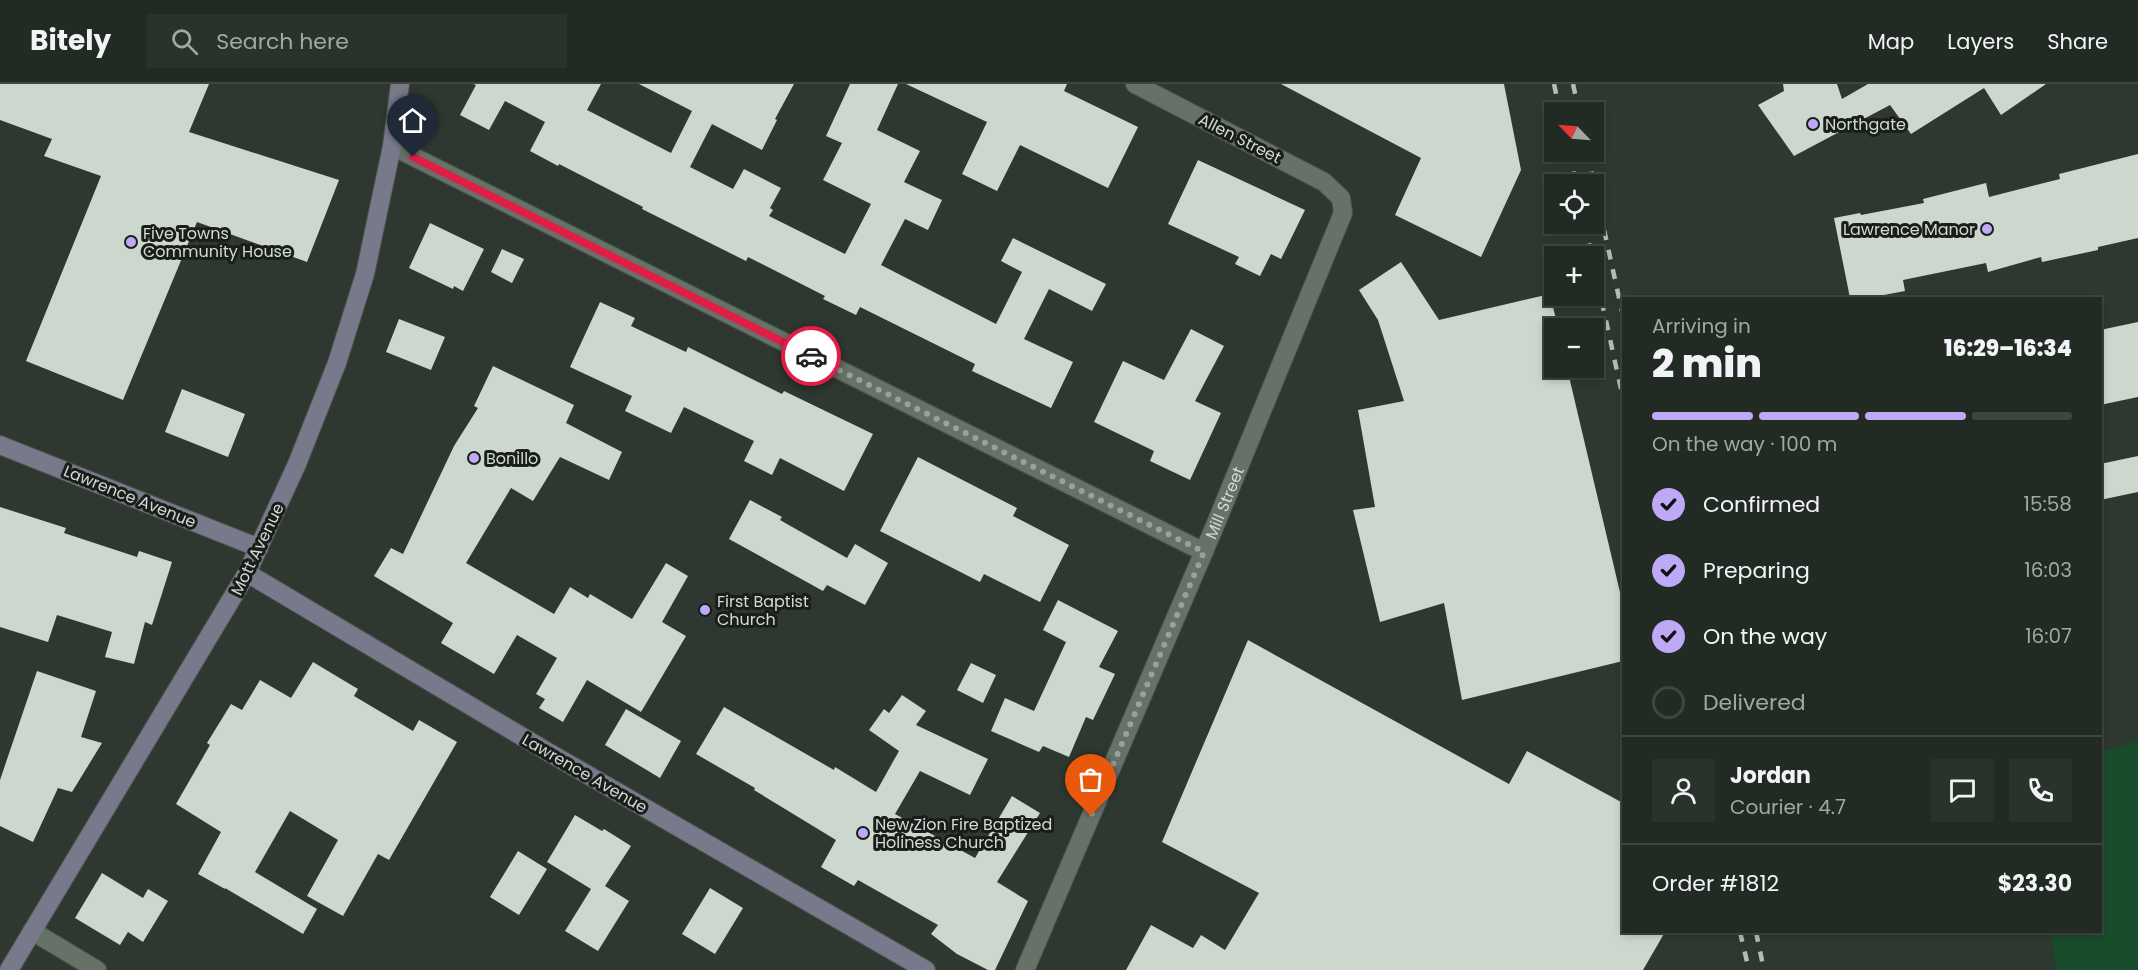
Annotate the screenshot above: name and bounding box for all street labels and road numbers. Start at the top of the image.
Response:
street label: Allen Street [1194,108,1285,169]
street label: Lawrence Avenue [60,459,200,534]
street label: Mill Street [1200,463,1250,543]
street label: Mott Avenue [225,499,290,599]
street label: Lawrence Avenue [518,728,652,819]

